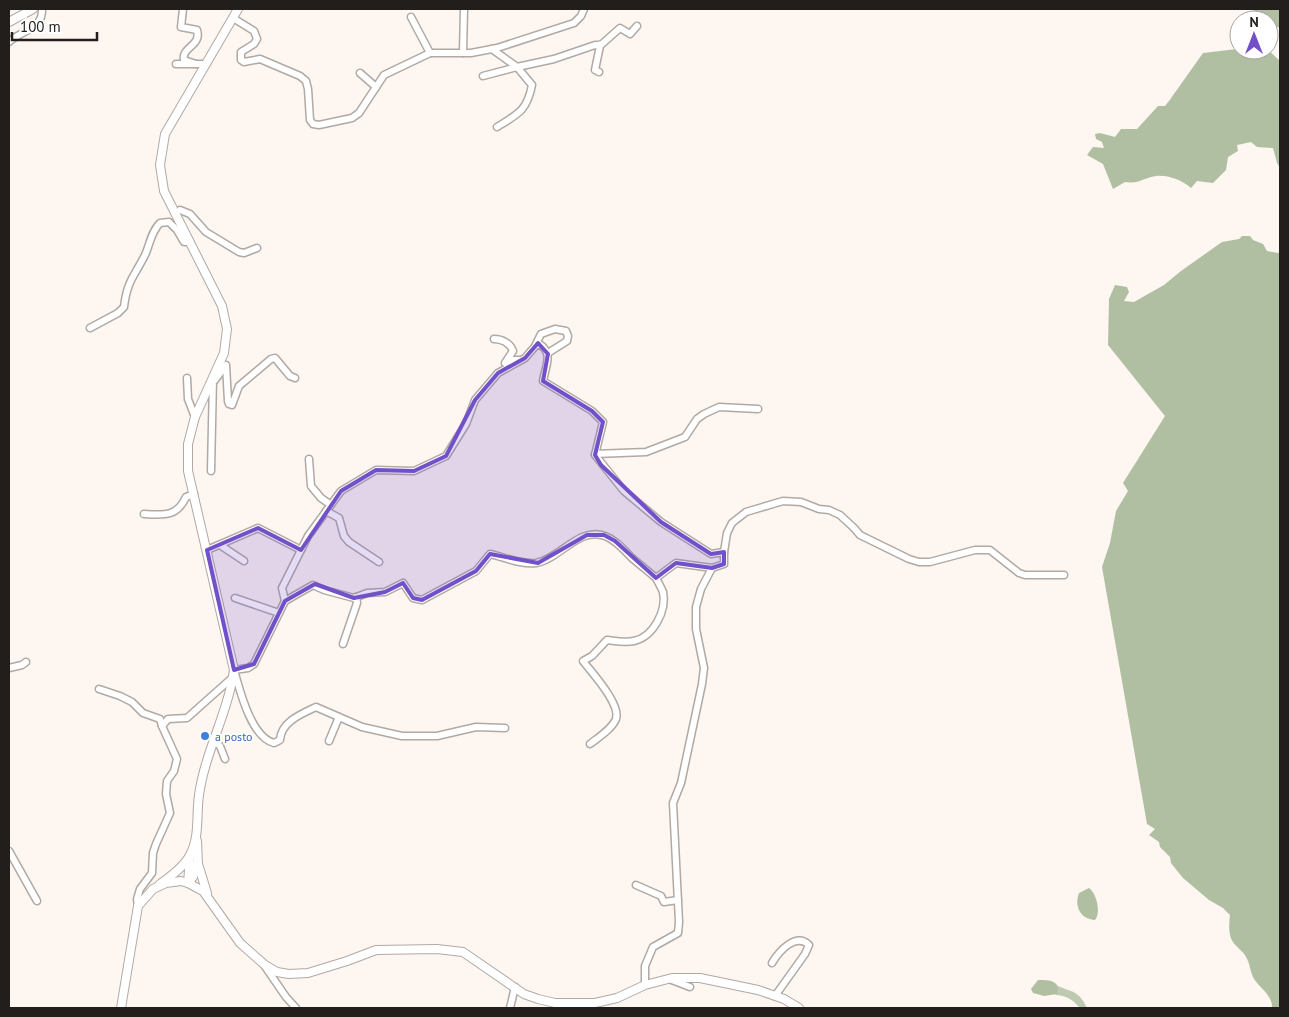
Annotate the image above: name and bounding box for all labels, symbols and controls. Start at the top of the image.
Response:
scale bar [12,10,98,42]
north arrow [1229,10,1279,60]
text: N [1249,13,1259,31]
text: 100 m [20,17,61,36]
place label: a posto [215,729,253,744]
marker: a posto [199,730,211,742]

